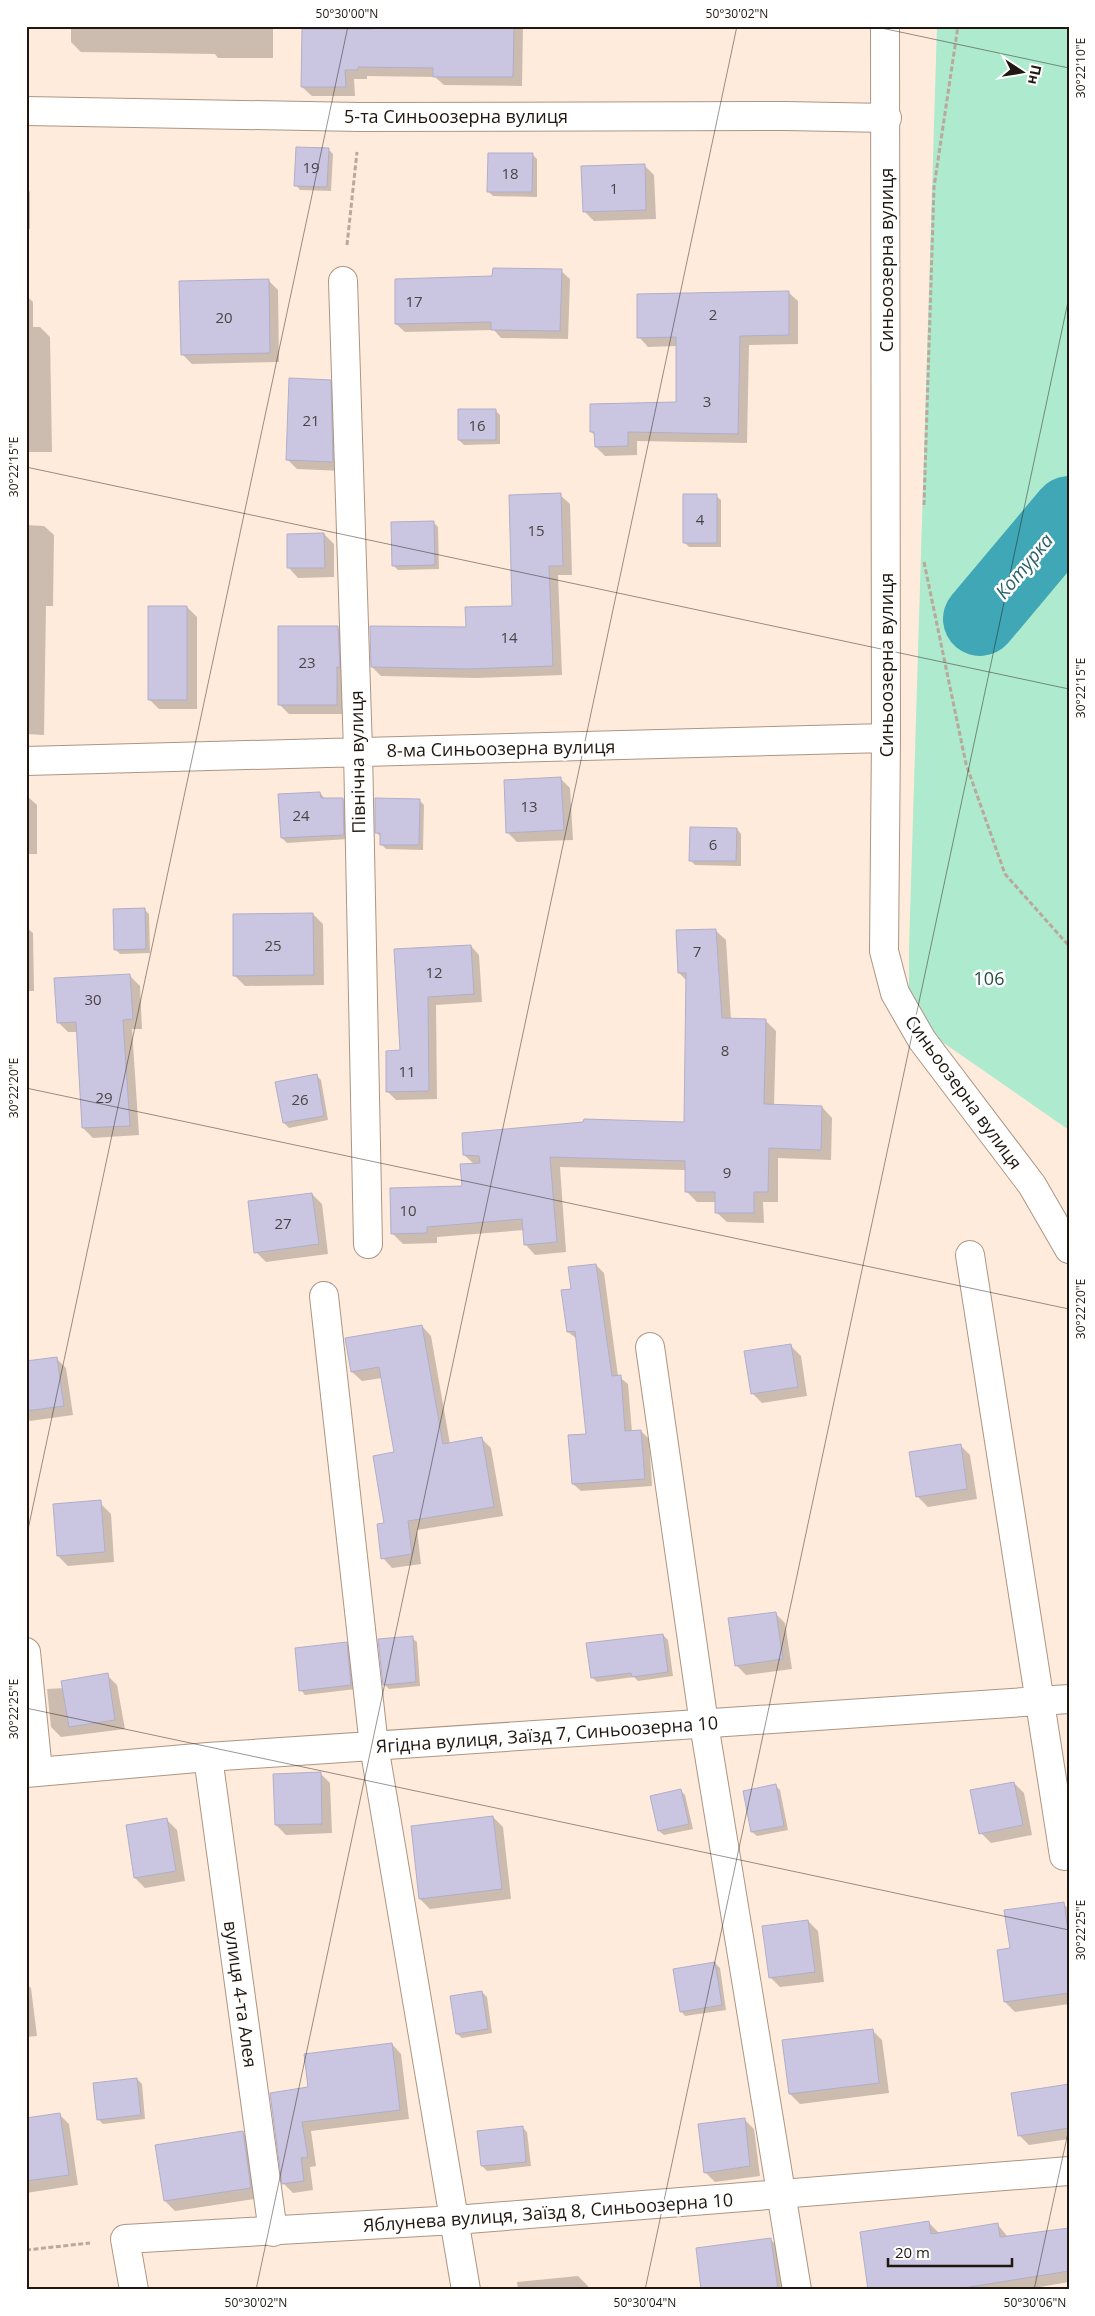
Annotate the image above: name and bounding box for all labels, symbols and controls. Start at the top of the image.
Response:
text: 50°30'00"N [316,5,378,22]
text: 50°30'02"N [706,5,768,22]
text: 30°22'10"E [1072,38,1089,98]
north arrow [998,48,1048,98]
text: Пн [1024,63,1047,86]
street label: 5-та Синьоозерна вулиця [344,104,568,128]
house number: 19 [302,157,320,177]
house number: 18 [501,163,519,183]
street label: Синьоозерна вулиця [874,168,898,352]
house number: 1 [610,178,618,198]
house number: 17 [405,291,423,311]
house number: 2 [709,304,717,324]
house number: 20 [215,307,233,327]
house number: 3 [703,391,711,411]
house number: 21 [302,410,320,430]
house number: 16 [468,415,486,435]
text: 30°22'15"E [5,437,22,497]
house number: 4 [696,509,705,529]
house number: 15 [527,520,545,540]
water label: Котурка [989,528,1059,604]
street label: Синьоозерна вулиця [874,573,898,757]
house number: 14 [500,627,518,647]
house number: 23 [298,652,316,672]
text: 30°22'15"E [1072,658,1089,718]
street label: Північна вулиця [344,690,370,834]
street label: 8-ма Синьоозерна вулиця [386,734,616,762]
house number: 13 [520,796,538,816]
house number: 24 [292,805,310,825]
house number: 6 [709,834,717,854]
house number: 25 [264,935,282,955]
house number: 7 [693,941,701,961]
house number: 12 [425,962,443,982]
park label: 106 [974,966,1004,990]
house number: 30 [84,989,102,1009]
street label: Синьоозерна вулиця [900,1010,1028,1174]
house number: 8 [721,1040,729,1060]
text: 30°22'20"E [5,1058,22,1118]
house number: 11 [398,1061,416,1081]
house number: 29 [95,1087,113,1107]
house number: 26 [291,1089,309,1109]
house number: 9 [723,1162,731,1182]
house number: 10 [399,1200,417,1220]
house number: 27 [274,1213,292,1233]
text: 30°22'20"E [1072,1279,1089,1339]
text: 30°22'25"E [5,1679,22,1739]
street label: Ягідна вулиця, Заїзд 7, Синьоозерна 10 [375,1710,719,1758]
text: 30°22'25"E [1072,1900,1089,1960]
street label: вулиця 4-та Алея [219,1919,263,2069]
street label: Яблунева вулиця, Заїзд 8, Синьоозерна 10 [362,2187,734,2237]
scale bar [888,2236,1011,2268]
text: 20 m [895,2242,930,2262]
text: 50°30'02"N [225,2294,287,2311]
text: 50°30'04"N [614,2294,676,2311]
text: 50°30'06"N [1004,2294,1066,2311]

